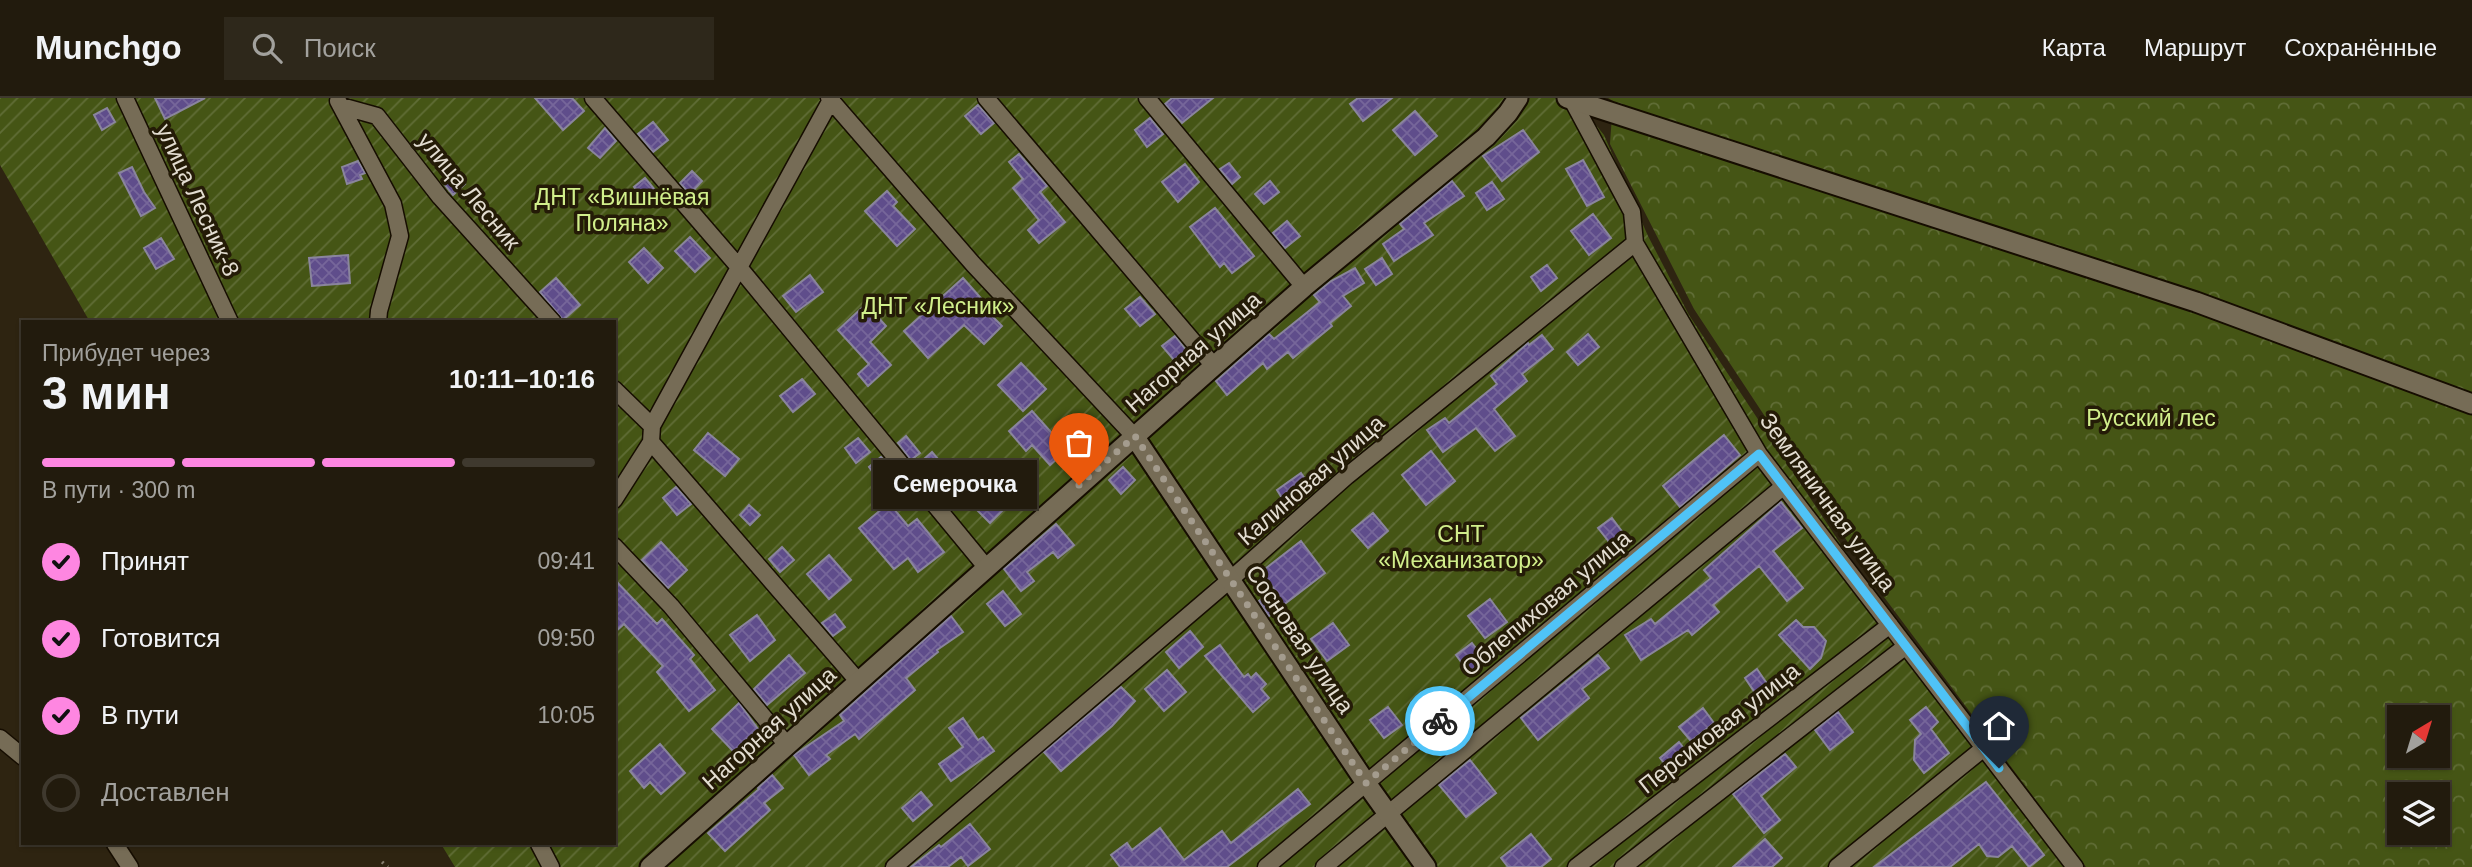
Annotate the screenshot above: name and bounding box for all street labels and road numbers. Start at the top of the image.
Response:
street label: улица Лесник-8 [151,120,245,280]
street label: улица Лесник [413,127,526,255]
street label: Нагорная улица [1120,286,1266,418]
street label: Земляничная улица [1755,408,1901,596]
street label: Калиновая улица [1233,409,1389,550]
street label: Облепиховая улица [1456,525,1636,681]
street label: Сосновая улица [1241,560,1359,718]
street label: Персиковая улица [1634,657,1805,799]
street label: Нагорная улица [697,661,841,795]

